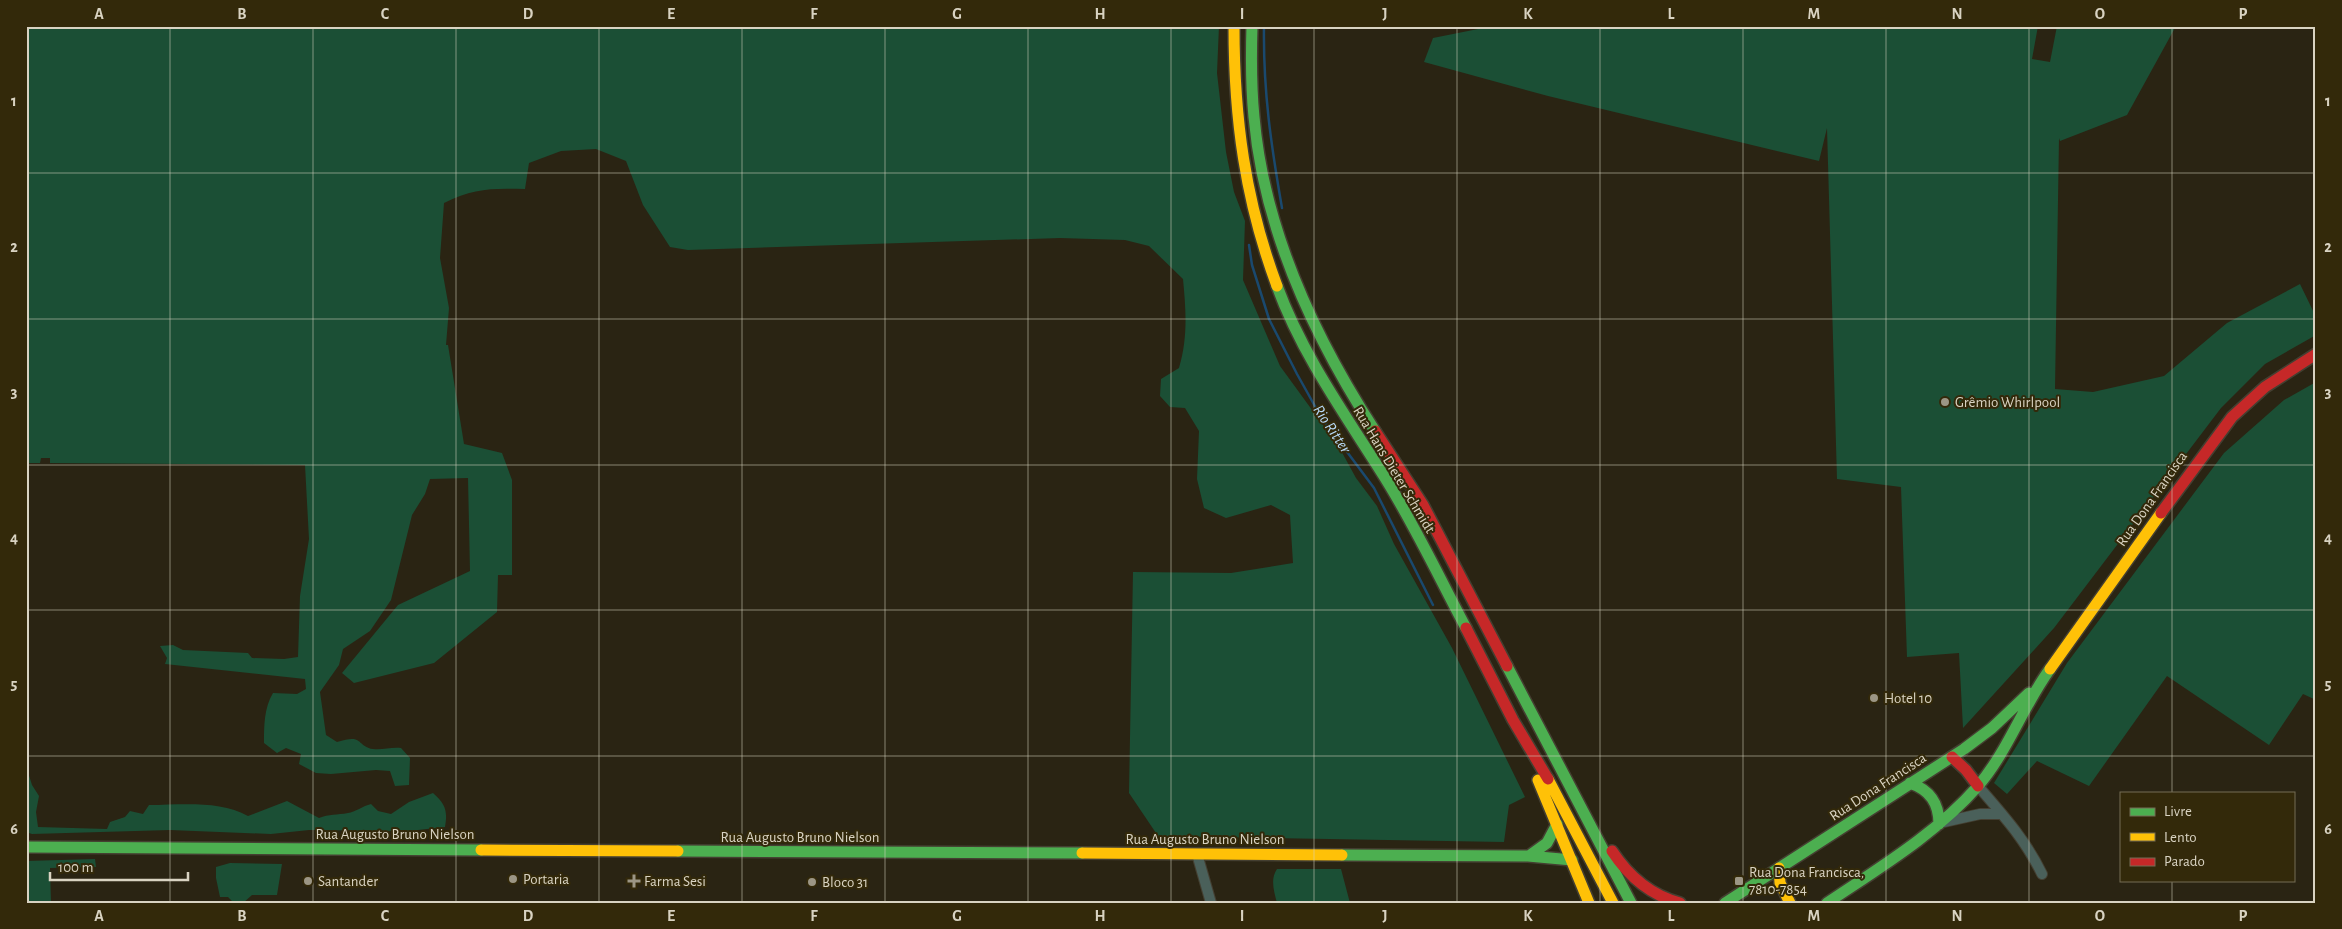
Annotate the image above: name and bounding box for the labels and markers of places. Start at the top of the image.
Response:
place label: Grêmio Whirlpool [1955,395,2060,410]
marker: Grêmio Whirlpool [1939,396,1951,408]
place label: Hotel 10 [1884,691,1932,706]
marker: Hotel 10 [1868,692,1880,704]
place label: Rua Dona Francisca, 7810-7854 [1749,865,1864,897]
place label: Portaria [523,872,569,887]
marker: Portaria [507,873,519,885]
place label: Santander [318,874,378,889]
place label: Farma Sesi [644,874,706,889]
marker: Santander [302,875,314,887]
marker: Farma Sesi [628,875,640,887]
place label: Bloco 31 [822,875,868,890]
marker: Rua Dona Francisca, 7810-7854 [1733,875,1745,887]
marker: Bloco 31 [806,876,818,888]

